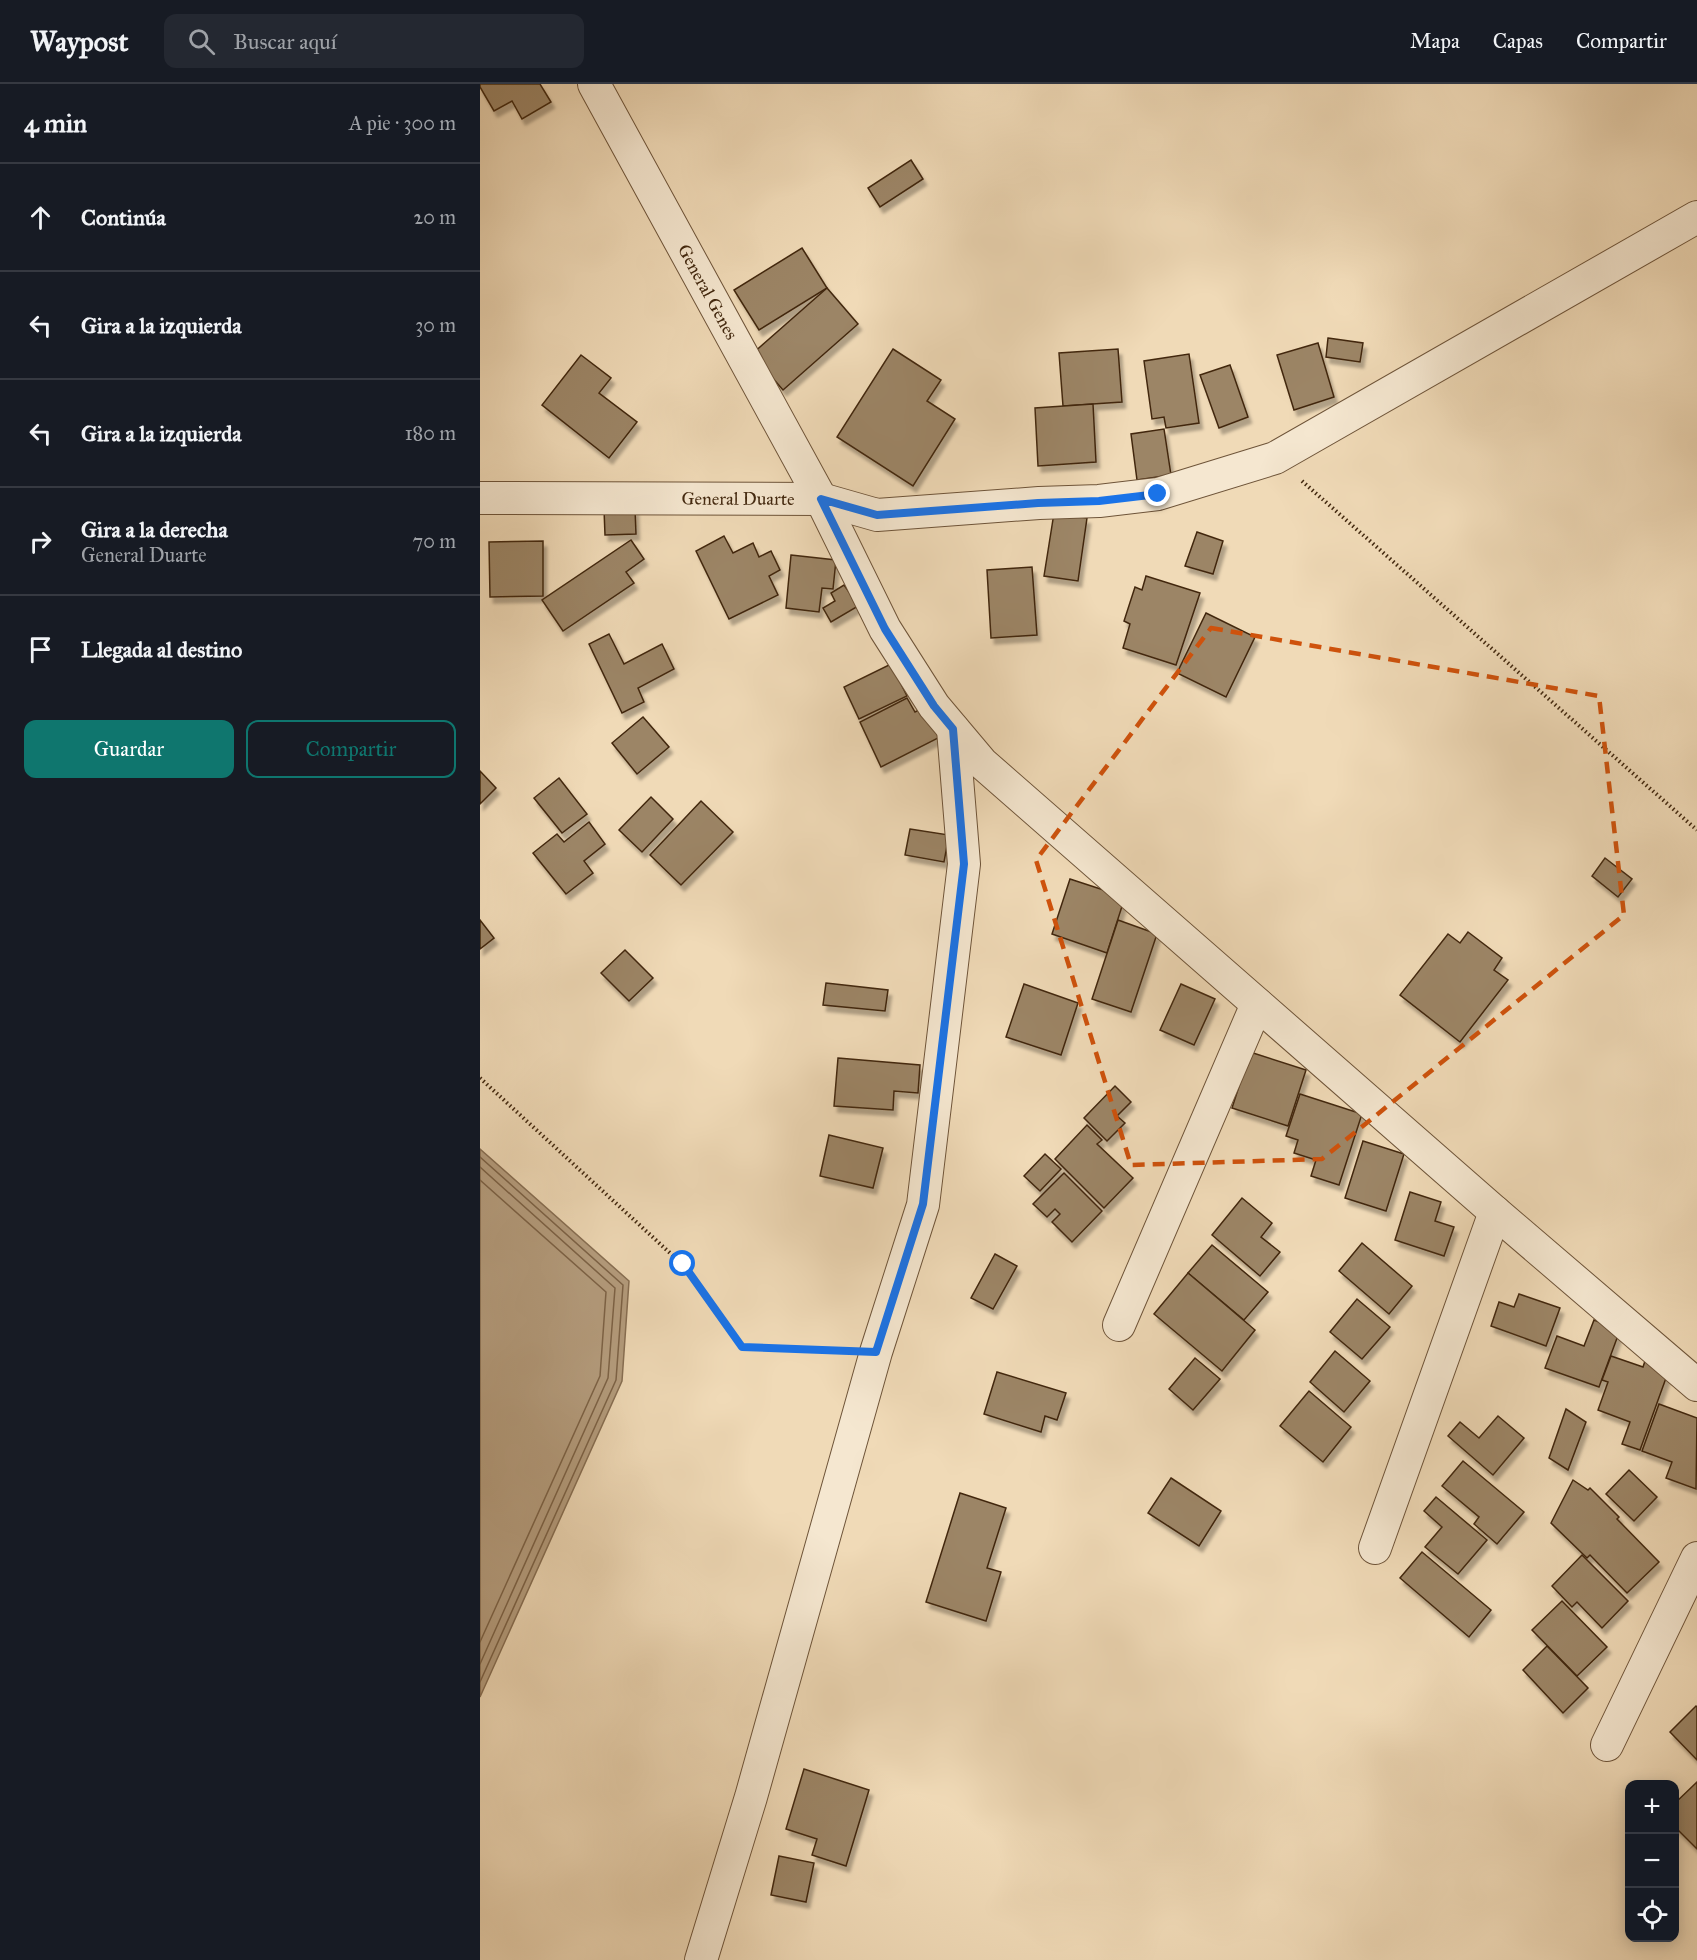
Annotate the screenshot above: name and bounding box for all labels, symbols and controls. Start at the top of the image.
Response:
search box [164,14,584,68]
text: Waypost [30,24,128,59]
icon: search [185,25,218,58]
text: Buscar aquí [233,28,337,55]
text: Mapa [1410,28,1460,54]
text: Capas [1493,28,1543,54]
text: Compartir [1576,28,1667,54]
text: 4 min [24,107,87,139]
text: A pie · 300 m [349,111,456,135]
icon: ahead [24,201,57,234]
text: Continúa [81,204,166,231]
text: 20 m [413,205,456,229]
street label: General Genes [673,240,743,344]
icon: left [24,309,57,342]
text: Gira a la izquierda [81,312,242,339]
text: 30 m [415,313,456,337]
icon: left [24,417,57,450]
text: Gira a la izquierda [81,420,242,447]
text: 180 m [405,421,456,445]
route end [1144,480,1170,506]
street label: General Duarte [681,488,795,510]
text: Gira a la derecha [81,516,228,543]
icon: right [24,525,57,558]
text: 70 m [413,529,456,553]
text: General Duarte [81,543,207,567]
icon: arrive [24,633,57,666]
text: Llegada al destino [81,636,242,663]
button: Guardar [24,720,234,778]
button: Compartir [246,720,456,778]
route start [669,1250,695,1276]
map controls [1625,1780,1679,1942]
button: + [1625,1780,1679,1834]
button: − [1625,1834,1679,1888]
button: locate [1625,1888,1679,1942]

